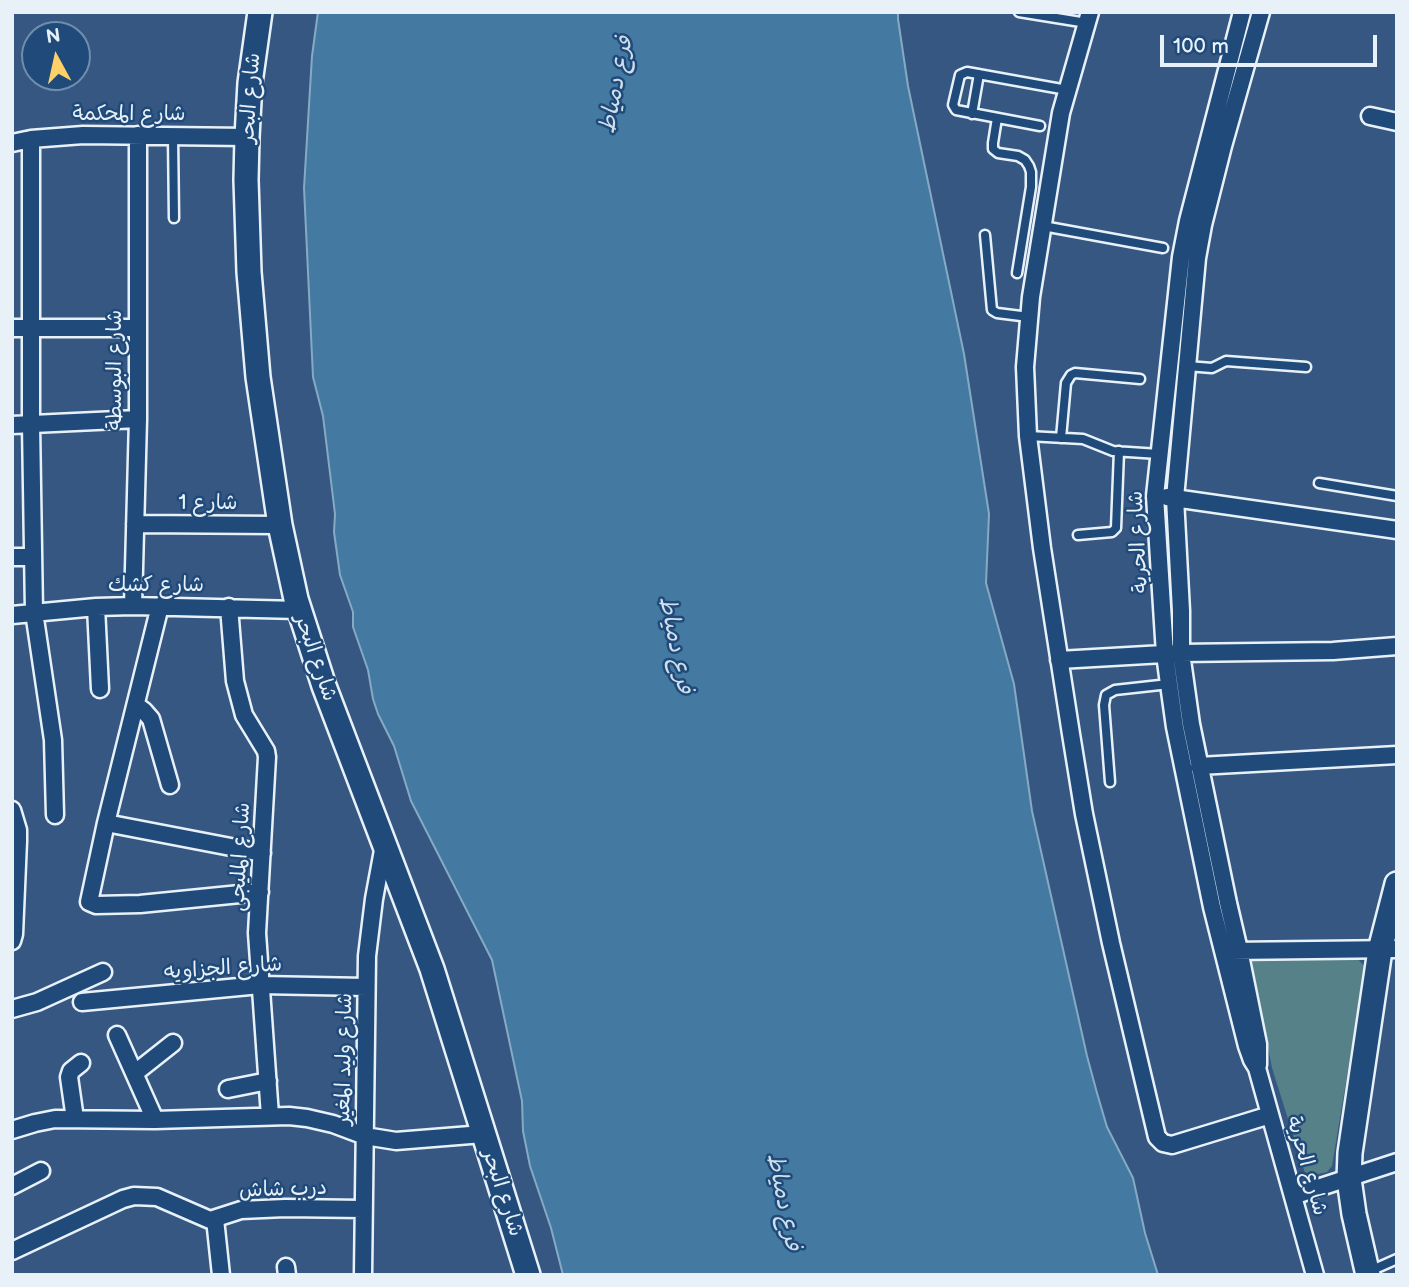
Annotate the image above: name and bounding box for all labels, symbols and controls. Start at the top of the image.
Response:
north arrow [21,21,91,91]
scale bar [1164,21,1381,65]
text: N [45,24,62,49]
water label: فرع دمياط [594,34,640,136]
text: 100 m [1173,34,1229,59]
street label: شارع البحر [235,52,267,144]
street label: شارع المحكمة [72,102,186,128]
street label: شارع البوسطة [103,310,129,430]
street label: شارع الحرية [1124,490,1154,594]
street label: شارع 1 [178,491,238,517]
street label: شارع كشك [108,573,204,599]
water label: فرع دمياط [652,594,698,696]
street label: شارع البحر [288,611,342,705]
street label: شارع المليجى [226,802,256,912]
street label: شارع الجزاويه [163,952,283,986]
street label: شارع وليد المغير [331,993,359,1125]
street label: شارع الحرية [1280,1113,1332,1219]
street label: شارع البحر [476,1146,528,1240]
water label: فرع دمياط [760,1151,806,1253]
street label: درب شاش [239,1176,327,1204]

